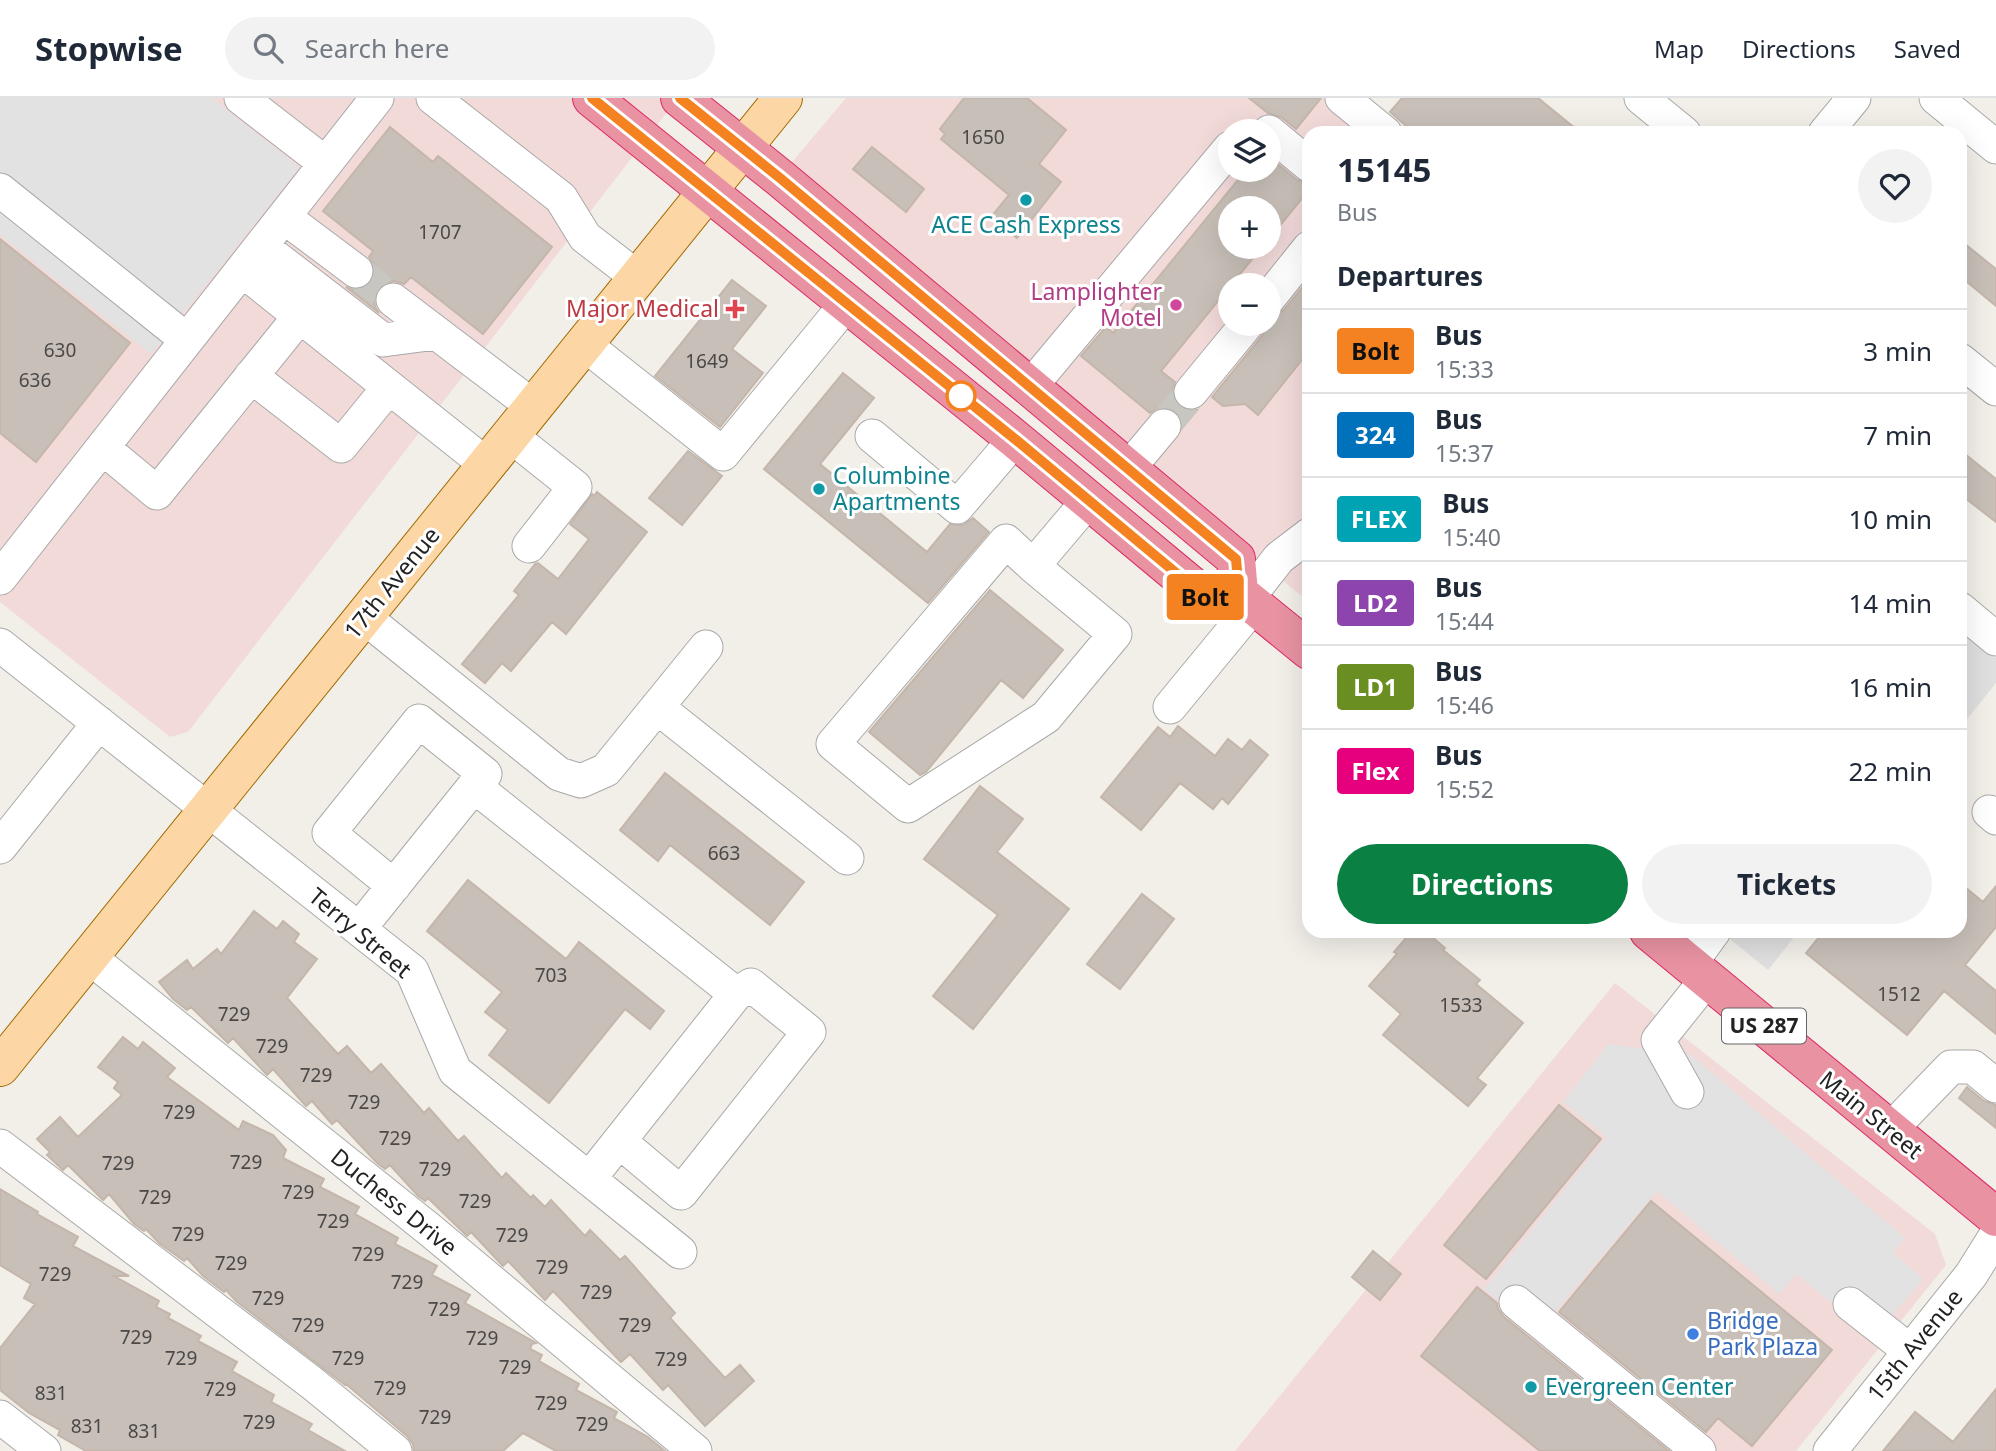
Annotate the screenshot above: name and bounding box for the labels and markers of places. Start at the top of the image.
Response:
marker: ACE Cash Express [1018,192,1034,208]
place label: ACE Cash Express [931,208,1121,240]
place label: Lamplighter Motel [1030,275,1162,333]
place label: Major Medical [566,292,719,324]
marker: Lamplighter Motel [1168,297,1184,313]
marker: Major Medical [725,299,745,319]
unlabelled marker [946,381,976,411]
place label: Columbine Apartments [833,459,961,517]
marker: Columbine Apartments [811,481,827,497]
place label: Bridge Park Plaza [1707,1304,1818,1362]
marker: Bridge Park Plaza [1685,1326,1701,1342]
place label: Evergreen Center [1545,1370,1734,1402]
marker: Evergreen Center [1523,1379,1539,1395]

